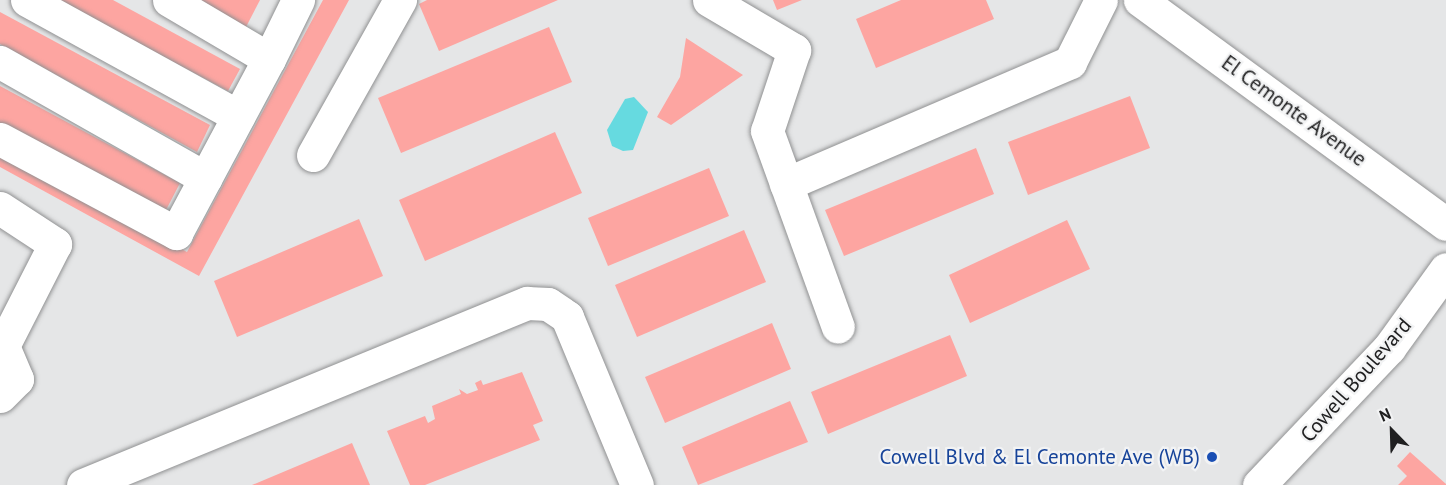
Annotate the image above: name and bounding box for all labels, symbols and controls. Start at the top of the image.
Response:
street label: El Cemonte Avenue [1216,50,1372,172]
street label: Cowell Boulevard [1295,313,1417,447]
north arrow [1362,401,1422,461]
text: N [1376,403,1394,426]
place label: Cowell Blvd & El Cemonte Ave (WB) [879,444,1200,470]
marker: Cowell Blvd & El Cemonte Ave (WB) [1205,450,1219,464]

